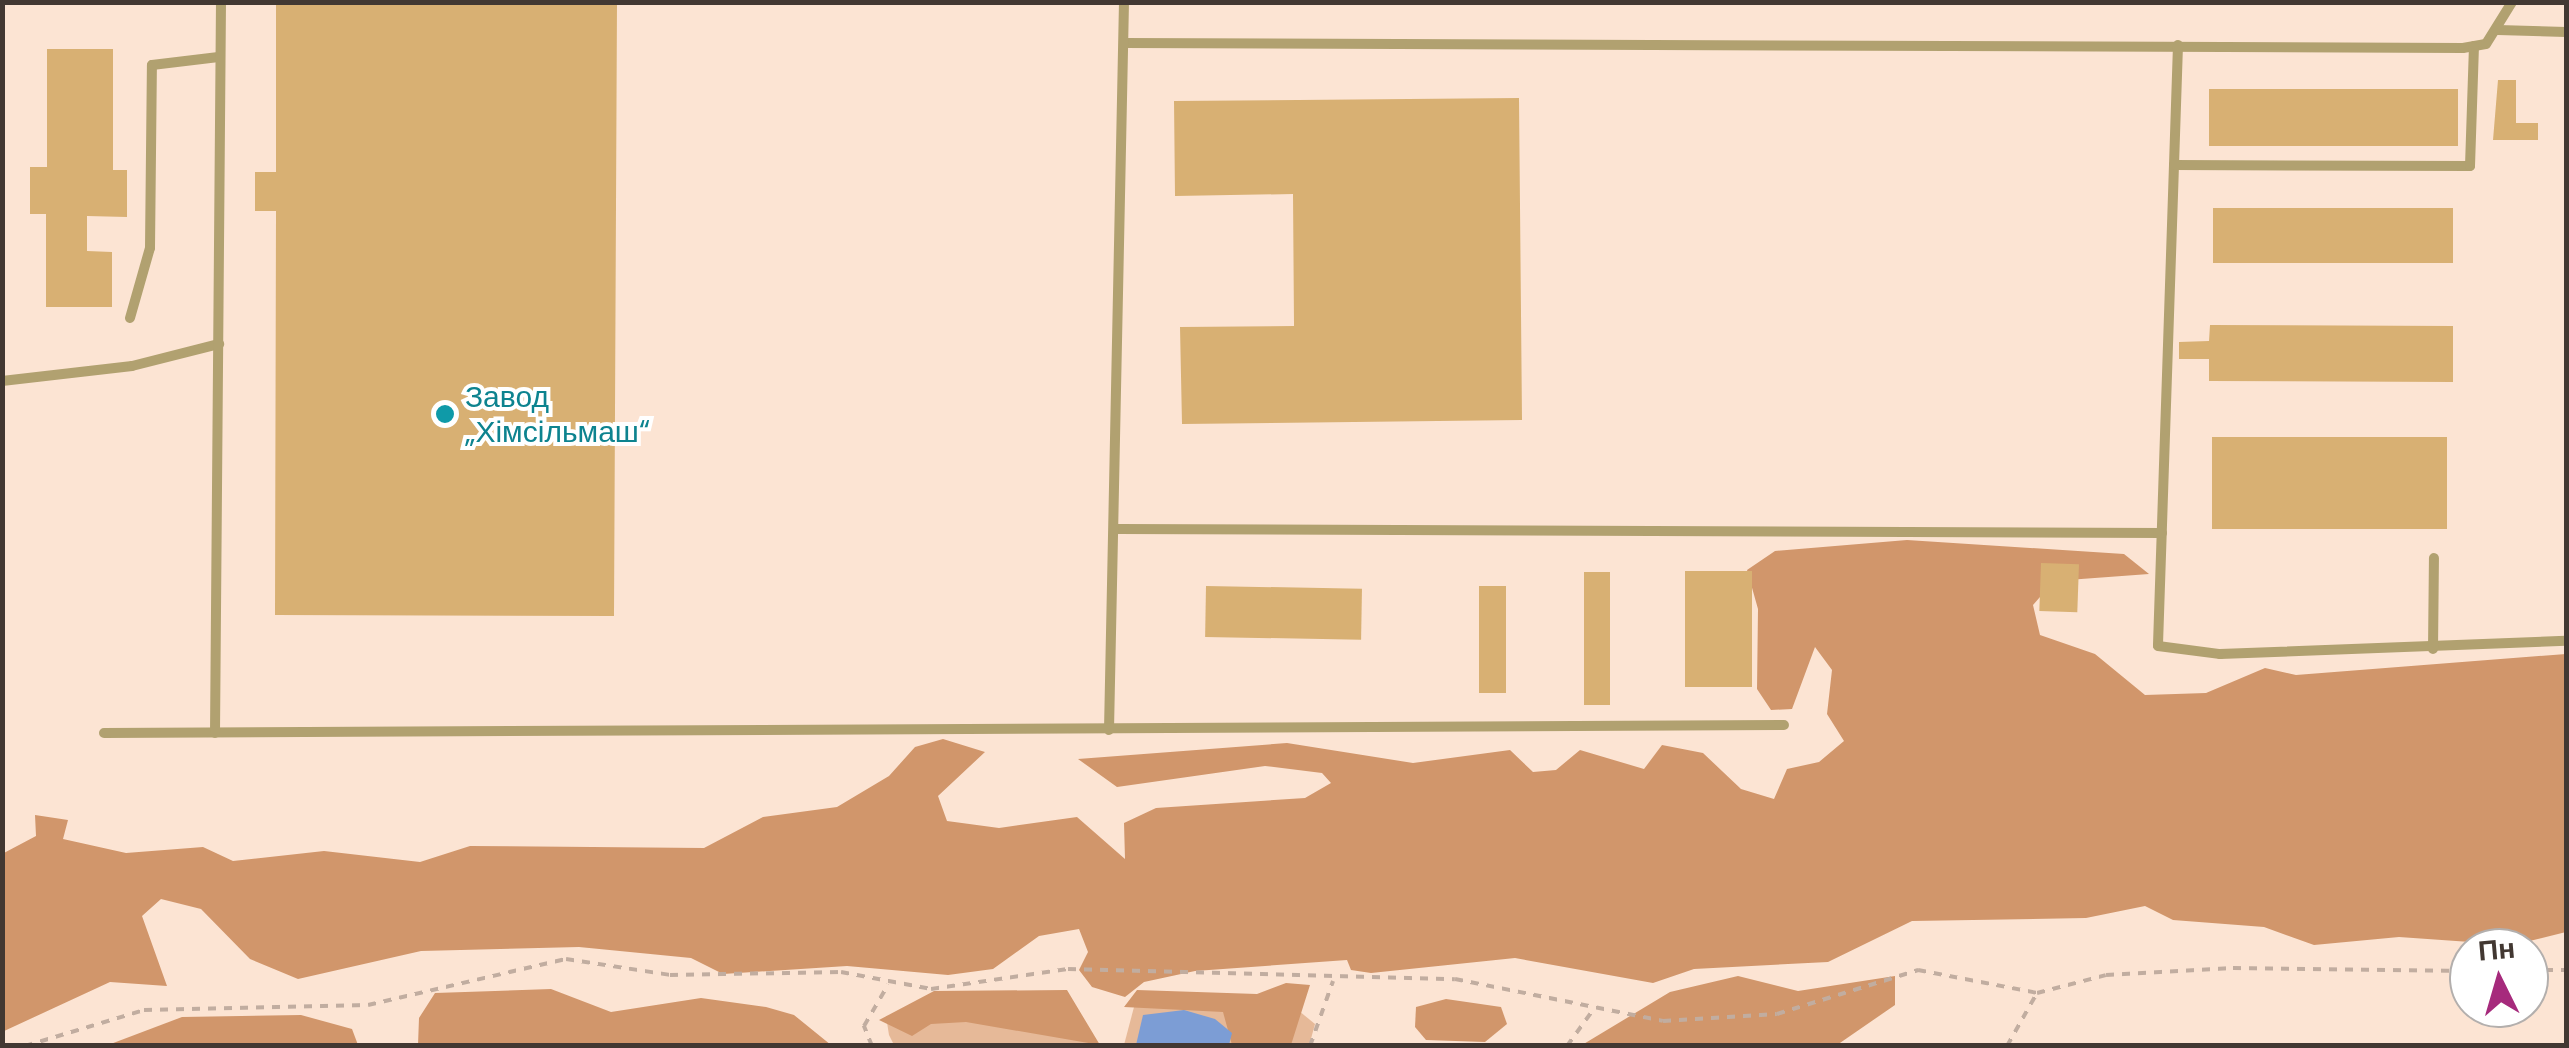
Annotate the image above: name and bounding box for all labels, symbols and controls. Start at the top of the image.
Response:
place label: Завод „Хімсільмаш“ [465,379,650,450]
marker: Завод „Хімсільмаш“ [434,403,456,425]
north arrow [2449,928,2549,1028]
text: Пн [2476,930,2517,970]

